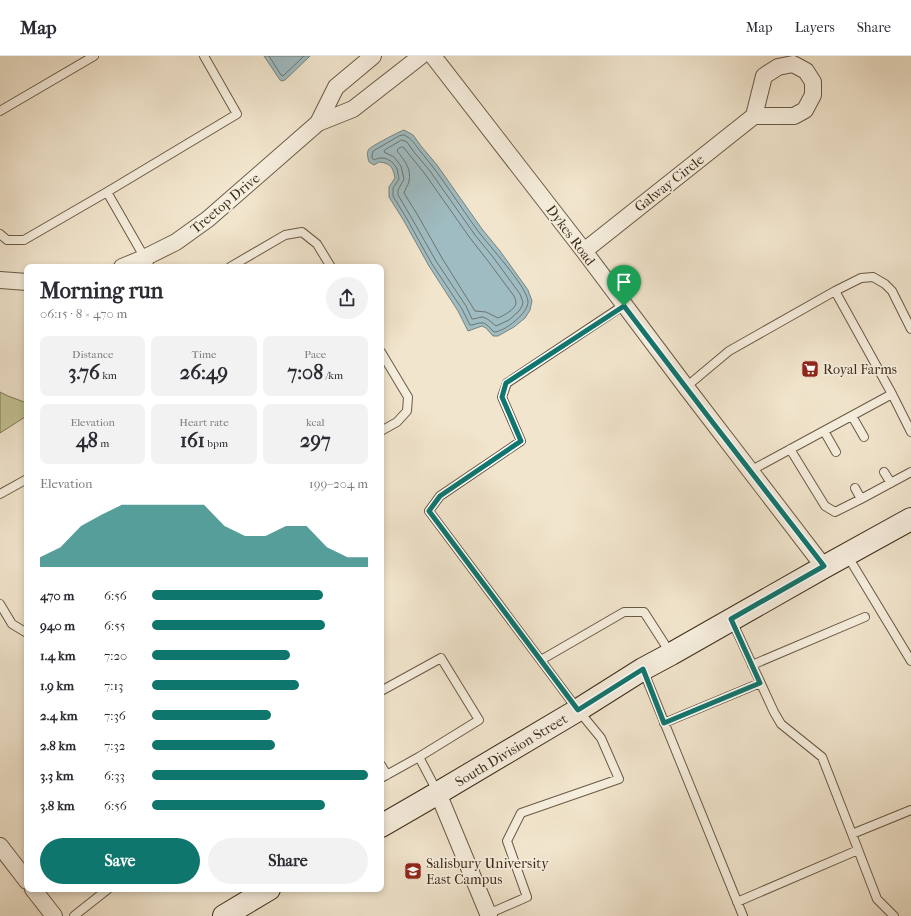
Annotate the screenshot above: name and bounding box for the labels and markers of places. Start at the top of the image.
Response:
pin [607,265,641,306]
supermarket icon: Royal Farms [800,359,820,379]
place label: Royal Farms [823,361,897,378]
place label: Salisbury University East Campus [426,855,549,888]
school or university icon: Salisbury University East Campus [403,861,423,881]

